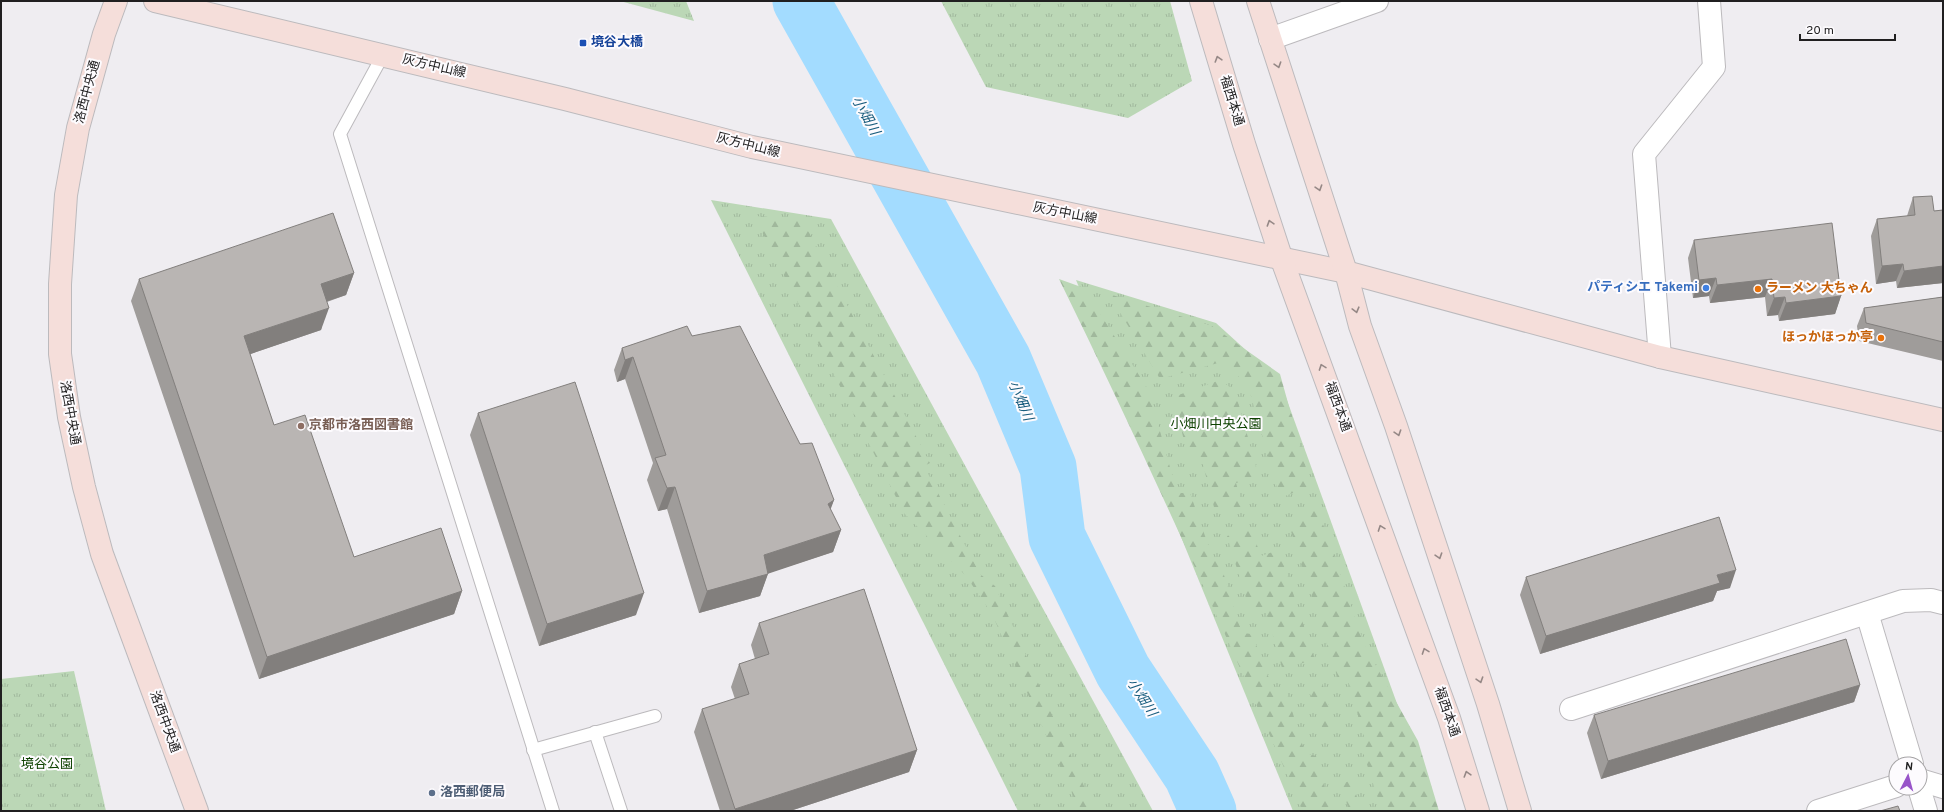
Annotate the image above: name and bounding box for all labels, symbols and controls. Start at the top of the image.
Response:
scale bar [1800,16,1895,42]
text: 20 m [1806,23,1834,39]
place label: 境谷大橋 [591,34,643,51]
marker: 境谷大橋 [578,38,588,48]
street label: 灰方中山線 [401,51,468,82]
one-way arrow [1214,56,1223,63]
street label: 洛西中央通 [71,58,104,125]
one-way arrow [1274,61,1282,68]
street label: 福西本通 [1216,74,1246,128]
water label: 小畑川 [847,94,884,140]
street label: 灰方中山線 [715,129,782,162]
one-way arrow [1314,185,1323,192]
street label: 灰方中山線 [1032,199,1099,228]
one-way arrow [1266,219,1275,226]
place label: パティシエ Takemi [1587,280,1698,296]
place label: ラーメン 大ちゃん [1766,280,1873,297]
marker: パティシエ Takemi [1701,283,1711,293]
marker: ラーメン 大ちゃん [1753,284,1763,294]
one-way arrow [1351,306,1360,313]
place label: ほっかほっか亭 [1782,330,1873,346]
marker: ほっかほっか亭 [1876,333,1886,343]
one-way arrow [1318,363,1327,370]
water label: 小畑川 [1004,378,1037,425]
street label: 洛西中央通 [55,379,84,446]
street label: 福西本通 [1321,380,1353,434]
place label: 京都市洛西図書館 [309,417,413,434]
park label: 小畑川中央公園 [1170,417,1262,433]
marker: 京都市洛西図書館 [296,421,306,431]
one-way arrow [1393,429,1402,436]
one-way arrow [1377,525,1386,532]
one-way arrow [1434,553,1443,560]
one-way arrow [1421,647,1430,654]
water label: 小畑川 [1122,676,1161,722]
one-way arrow [1475,676,1484,683]
street label: 福西本通 [1430,685,1462,739]
street label: 洛西中央通 [145,688,184,755]
north arrow [1888,756,1928,796]
park label: 境谷公園 [21,757,73,773]
text: N [1904,760,1914,774]
one-way arrow [1463,770,1471,777]
place label: 洛西郵便局 [440,784,505,801]
marker: 洛西郵便局 [427,788,437,798]

